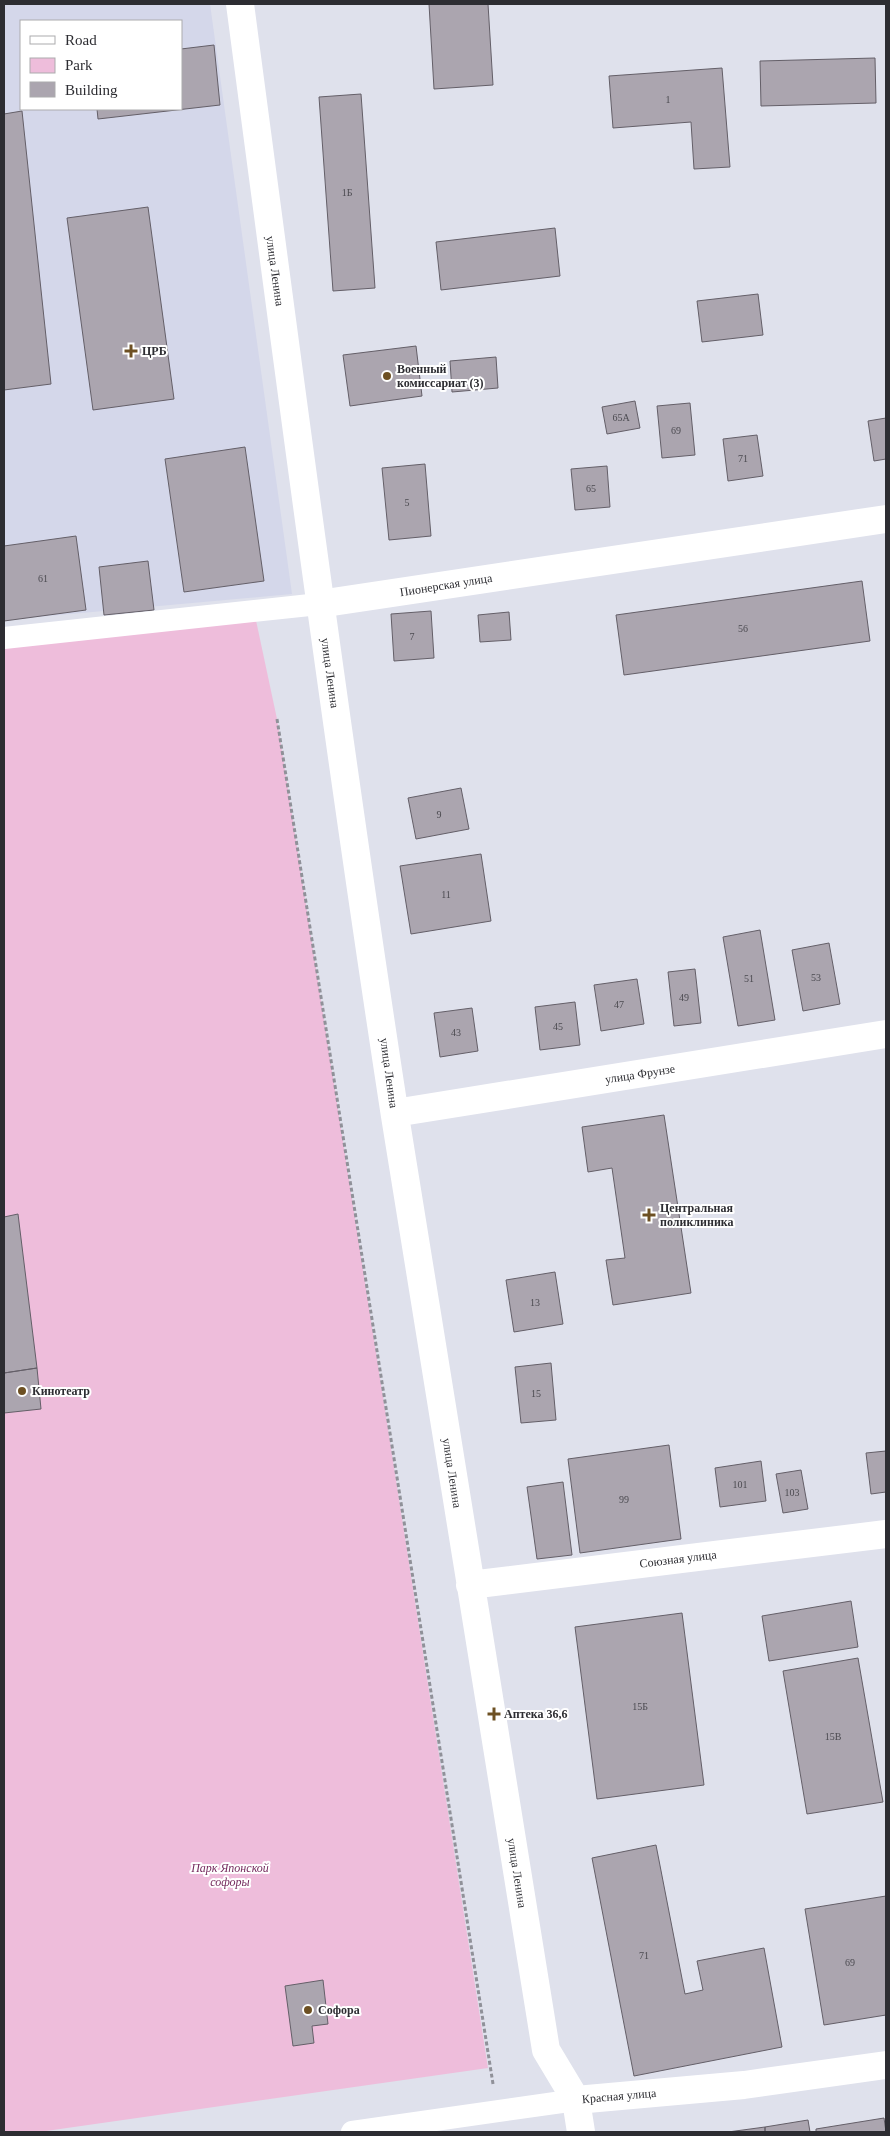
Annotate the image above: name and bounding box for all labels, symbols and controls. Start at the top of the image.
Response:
legend [20,20,182,110]
text: Road [65,32,97,48]
text: Park [65,57,93,73]
text: Building [65,82,118,98]
house number: 1 [666,94,671,105]
house number: 1Б [342,187,353,198]
street label: улица Ленина [263,235,287,308]
marker: ЦРБ [124,344,138,358]
place label: ЦРБ [142,344,167,358]
place label: Военный комиссариат (3) [397,362,484,390]
marker: Военный комиссариат (3) [381,370,393,382]
house number: 65А [612,412,630,423]
house number: 69 [671,425,681,436]
house number: 71 [738,453,748,464]
house number: 65 [586,483,596,494]
house number: 5 [405,497,410,508]
street label: Пионерская улица [399,571,494,599]
house number: 61 [38,573,48,584]
house number: 56 [738,623,748,634]
house number: 7 [410,631,415,642]
street label: улица Ленина [318,637,342,710]
house number: 9 [437,809,442,820]
house number: 11 [441,889,451,900]
house number: 53 [811,972,821,983]
house number: 51 [744,973,754,984]
house number: 49 [679,992,689,1003]
house number: 47 [614,999,624,1010]
house number: 45 [553,1021,563,1032]
house number: 43 [451,1027,461,1038]
street label: улица Ленина [377,1037,401,1110]
street label: улица Фрунзе [604,1062,676,1086]
place label: Центральная поликлиника [660,1201,734,1229]
marker: Центральная поликлиника [642,1208,656,1222]
house number: 13 [530,1297,540,1308]
place label: Кинотеатр [32,1384,90,1398]
marker: Кинотеатр [16,1385,28,1397]
house number: 15 [531,1388,541,1399]
street label: улица Ленина [440,1437,465,1510]
house number: 101 [733,1479,748,1490]
house number: 103 [785,1487,800,1498]
house number: 99 [619,1494,629,1505]
street label: Союзная улица [639,1547,718,1571]
house number: 15Б [632,1701,648,1712]
place label: Аптека 36,6 [504,1707,568,1721]
marker: Аптека 36,6 [488,1708,500,1720]
house number: 15В [825,1731,842,1742]
street label: улица Ленина [505,1837,530,1910]
park label: Парк Японской софоры [190,1861,269,1889]
house number: 71 [639,1950,649,1961]
house number: 69 [845,1957,855,1968]
place label: Софора [318,2003,360,2017]
marker: Софора [302,2004,314,2016]
street label: Красная улица [581,2086,657,2106]

